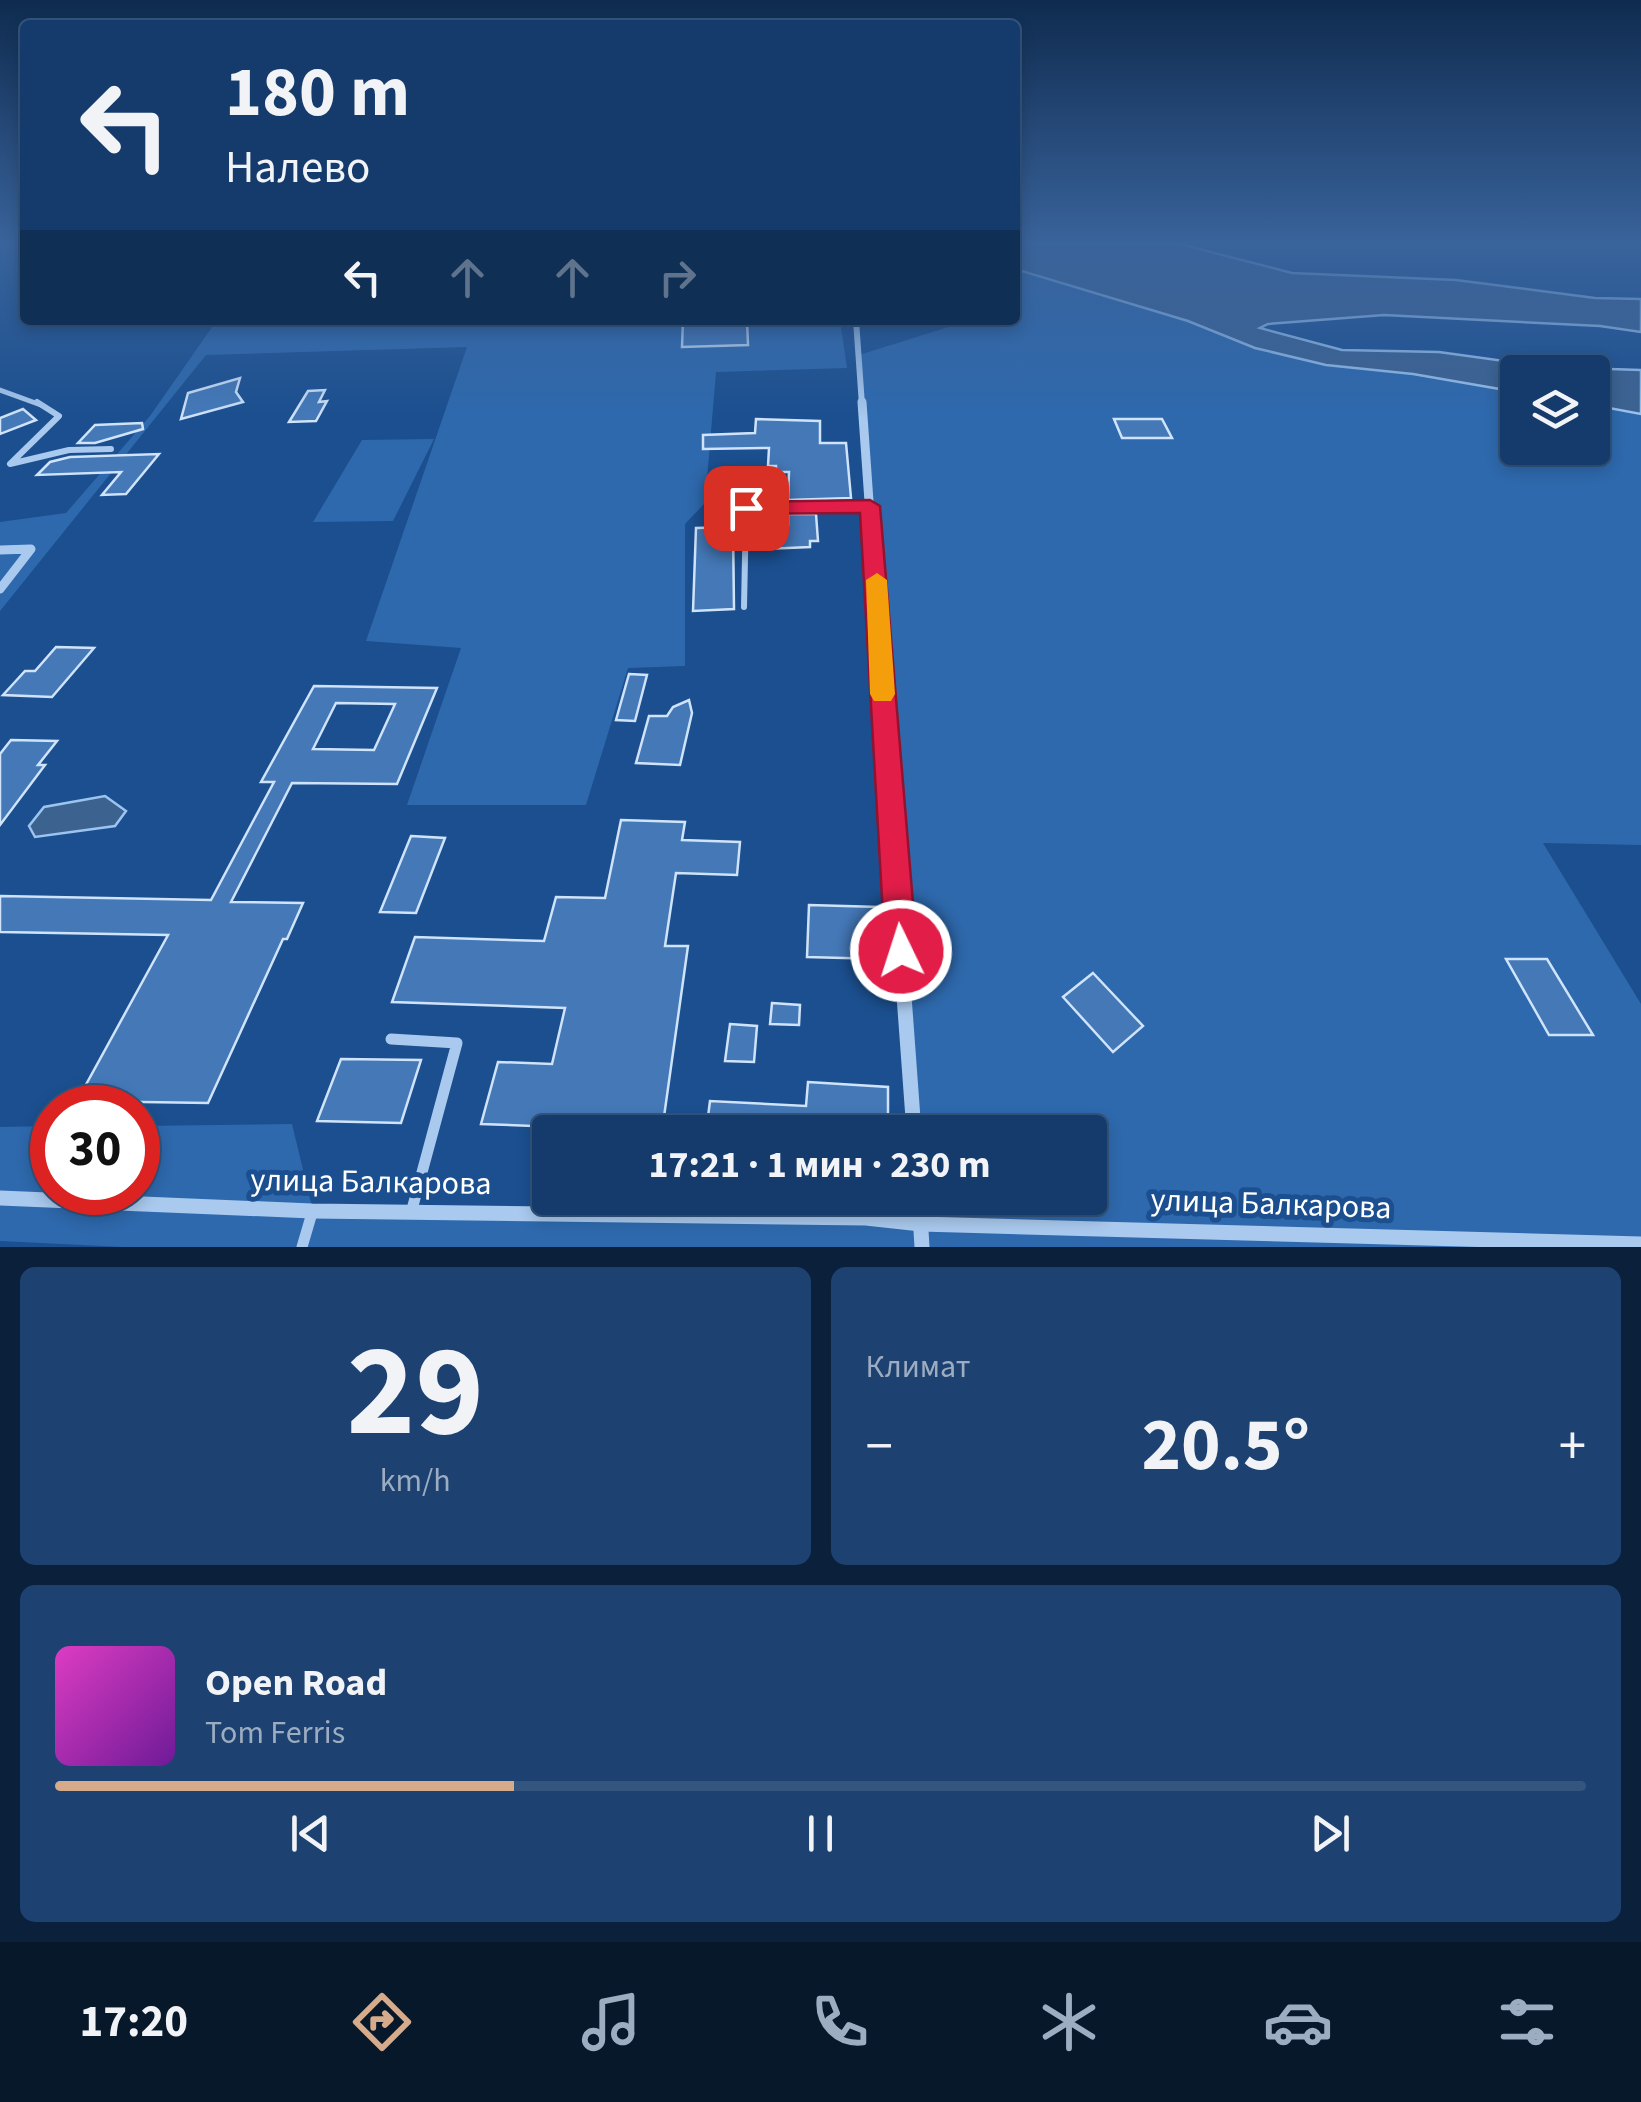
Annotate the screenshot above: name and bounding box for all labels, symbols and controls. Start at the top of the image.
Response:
text: 180 m [225,43,410,143]
icon: left [60,60,190,190]
text: Налево [225,136,371,200]
icon: left [335,250,390,305]
icon: ahead [440,250,495,305]
icon: ahead [545,250,600,305]
icon: right [650,250,705,305]
map controls [1500,355,1610,465]
button: layers [1500,355,1610,465]
pin [704,466,789,551]
icon: arrive [719,481,774,536]
position arrow [849,899,953,1003]
speed limit sign: 30 [30,1085,160,1215]
text: 17:21 · 1 мин · 230 m [648,1138,991,1192]
street label: улица Балкарова [250,1157,492,1207]
street label: улица Балкарова [1150,1177,1392,1231]
text: 29 [347,1300,484,1485]
text: Климат [866,1344,970,1390]
text: 20.5° [1141,1392,1310,1499]
text: − [866,1408,893,1486]
text: + [1559,1408,1586,1486]
text: km/h [380,1458,451,1504]
text: Open Road [205,1656,387,1710]
text: Tom Ferris [205,1710,345,1756]
icon: previous [283,1806,338,1861]
icon: pause [793,1806,848,1861]
icon: next [1303,1806,1358,1861]
icon: directions [347,1987,417,2057]
icon: music [576,1987,646,2057]
icon: phone [805,1987,875,2057]
icon: climate [1034,1987,1104,2057]
icon: car [1263,1987,1333,2057]
icon: filters [1492,1987,1562,2057]
text: 17:20 [79,1990,188,2054]

